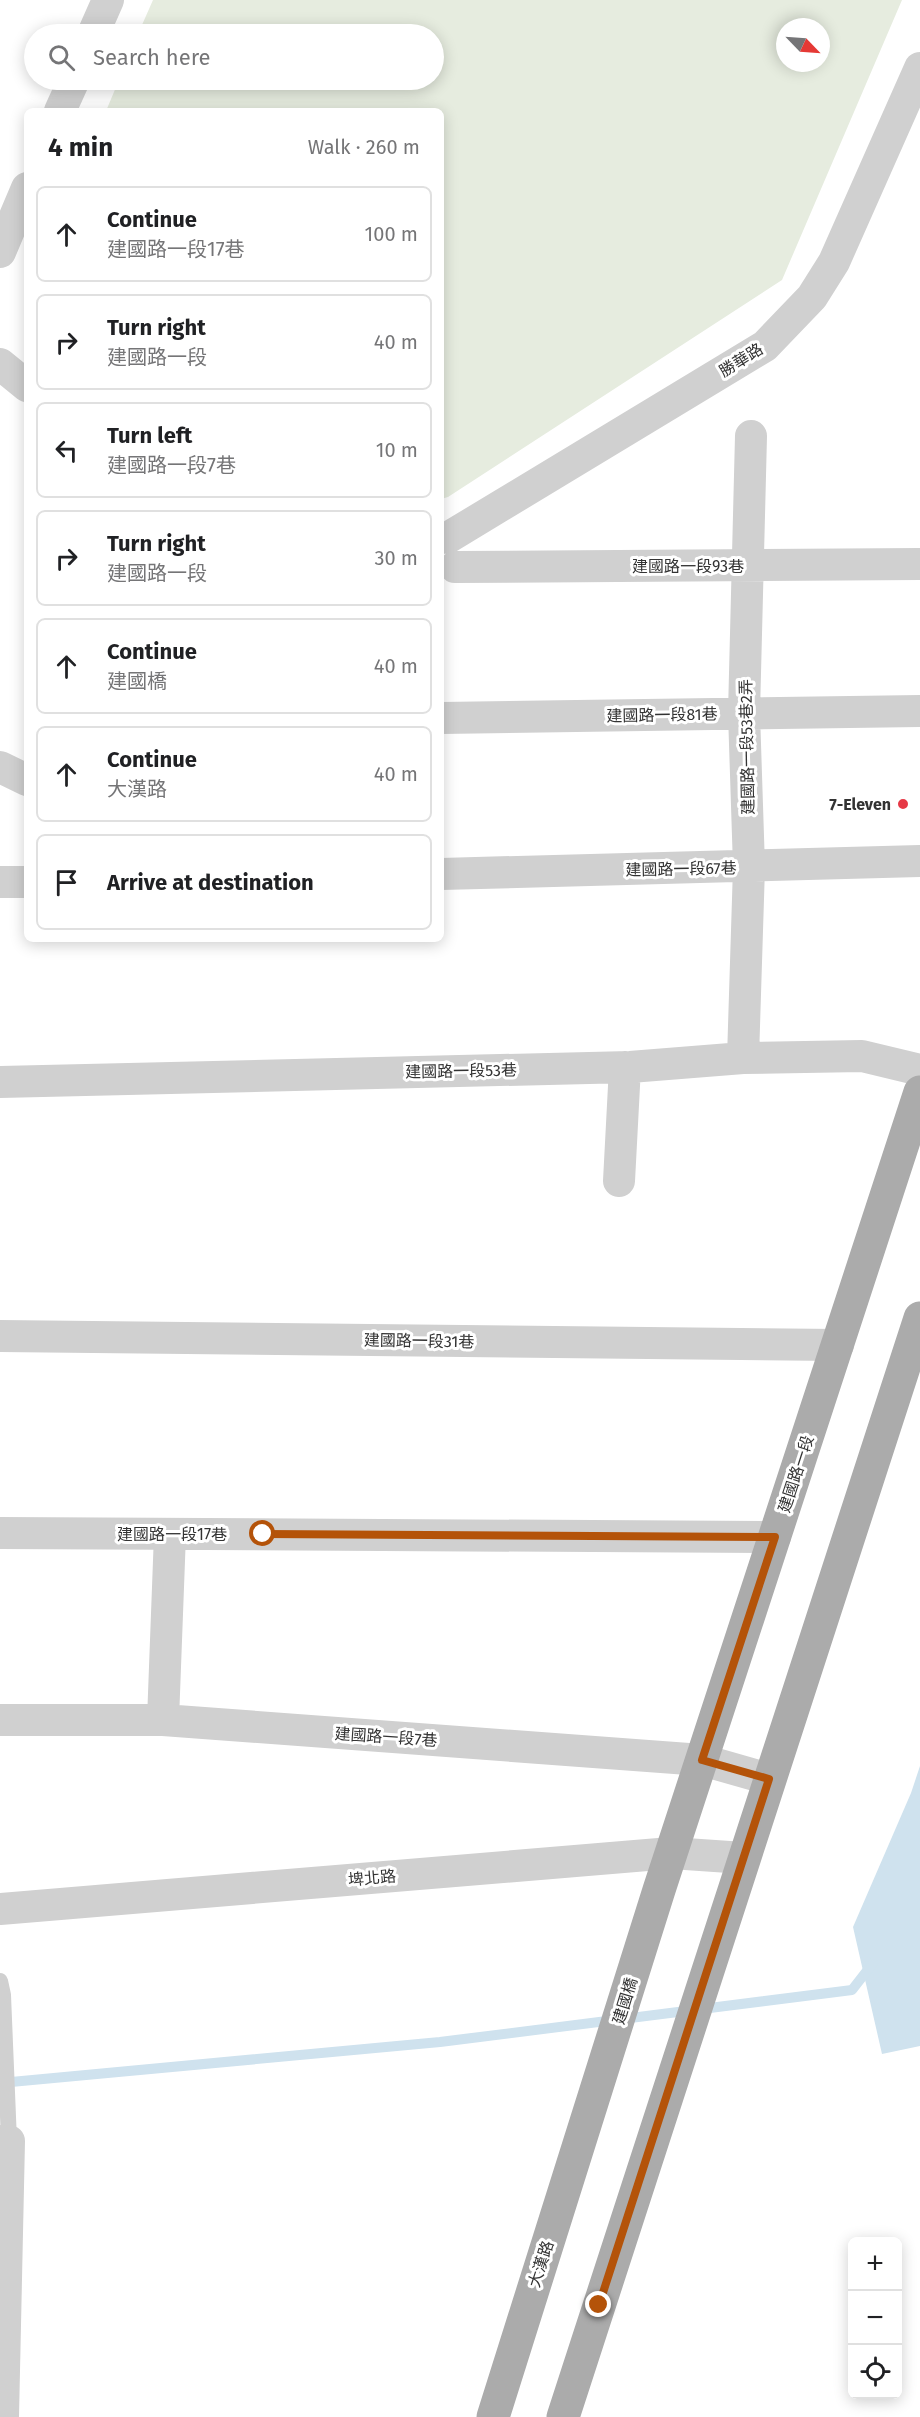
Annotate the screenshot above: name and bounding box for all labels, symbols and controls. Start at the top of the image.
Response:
north arrow [776,18,830,72]
search box [24,24,444,90]
icon: search [45,41,78,74]
text: Search here [93,44,211,71]
text: 4 min [48,132,113,163]
text: Walk · 260 m [308,135,420,159]
text: Continue [107,206,197,233]
icon: ahead [50,218,83,251]
text: 100 m [365,222,418,246]
text: 建國路一段17巷 [107,237,245,261]
text: Turn right [107,314,206,341]
icon: right [50,326,83,359]
text: 40 m [374,330,418,354]
street label: 勝華路 [716,339,766,381]
text: 建國路一段 [107,345,207,369]
text: Turn left [107,422,192,449]
icon: left [50,434,83,467]
text: 10 m [376,438,418,462]
text: 建國路一段7巷 [107,453,236,477]
text: Turn right [107,530,206,557]
icon: right [50,542,83,575]
text: 30 m [374,546,418,570]
street label: 建國路一段93巷 [632,557,744,576]
text: 建國路一段 [107,561,207,585]
text: Continue [107,638,197,665]
icon: ahead [50,650,83,683]
text: 40 m [374,654,418,678]
text: 建國橋 [107,669,167,693]
street label: 建國路一段53巷2弄 [736,679,758,815]
street label: 建國路一段81巷 [606,705,718,725]
text: Continue [107,746,197,773]
icon: ahead [50,758,83,791]
text: 40 m [374,762,418,786]
text: 大漢路 [107,777,167,801]
place label: 7-Eleven [829,795,891,814]
marker: 7-Eleven [896,797,910,811]
street label: 建國路一段67巷 [625,859,737,879]
icon: arrive [50,866,83,899]
text: Arrive at destination [107,869,314,896]
street label: 建國路一段53巷 [405,1061,517,1081]
street label: 建國路一段31巷 [364,1331,474,1351]
street label: 建國路一段 [775,1433,817,1515]
route start [249,1520,275,1546]
street label: 建國路一段17巷 [117,1525,227,1544]
street label: 建國路一段7巷 [334,1724,438,1750]
street label: 埤北路 [347,1866,397,1890]
street label: 建國橋 [609,1975,641,2027]
map controls [848,2237,902,2399]
button: + [848,2237,902,2291]
street label: 大漢路 [525,2238,557,2290]
route end [585,2291,611,2317]
button: − [848,2291,902,2345]
button: locate [848,2345,902,2399]

